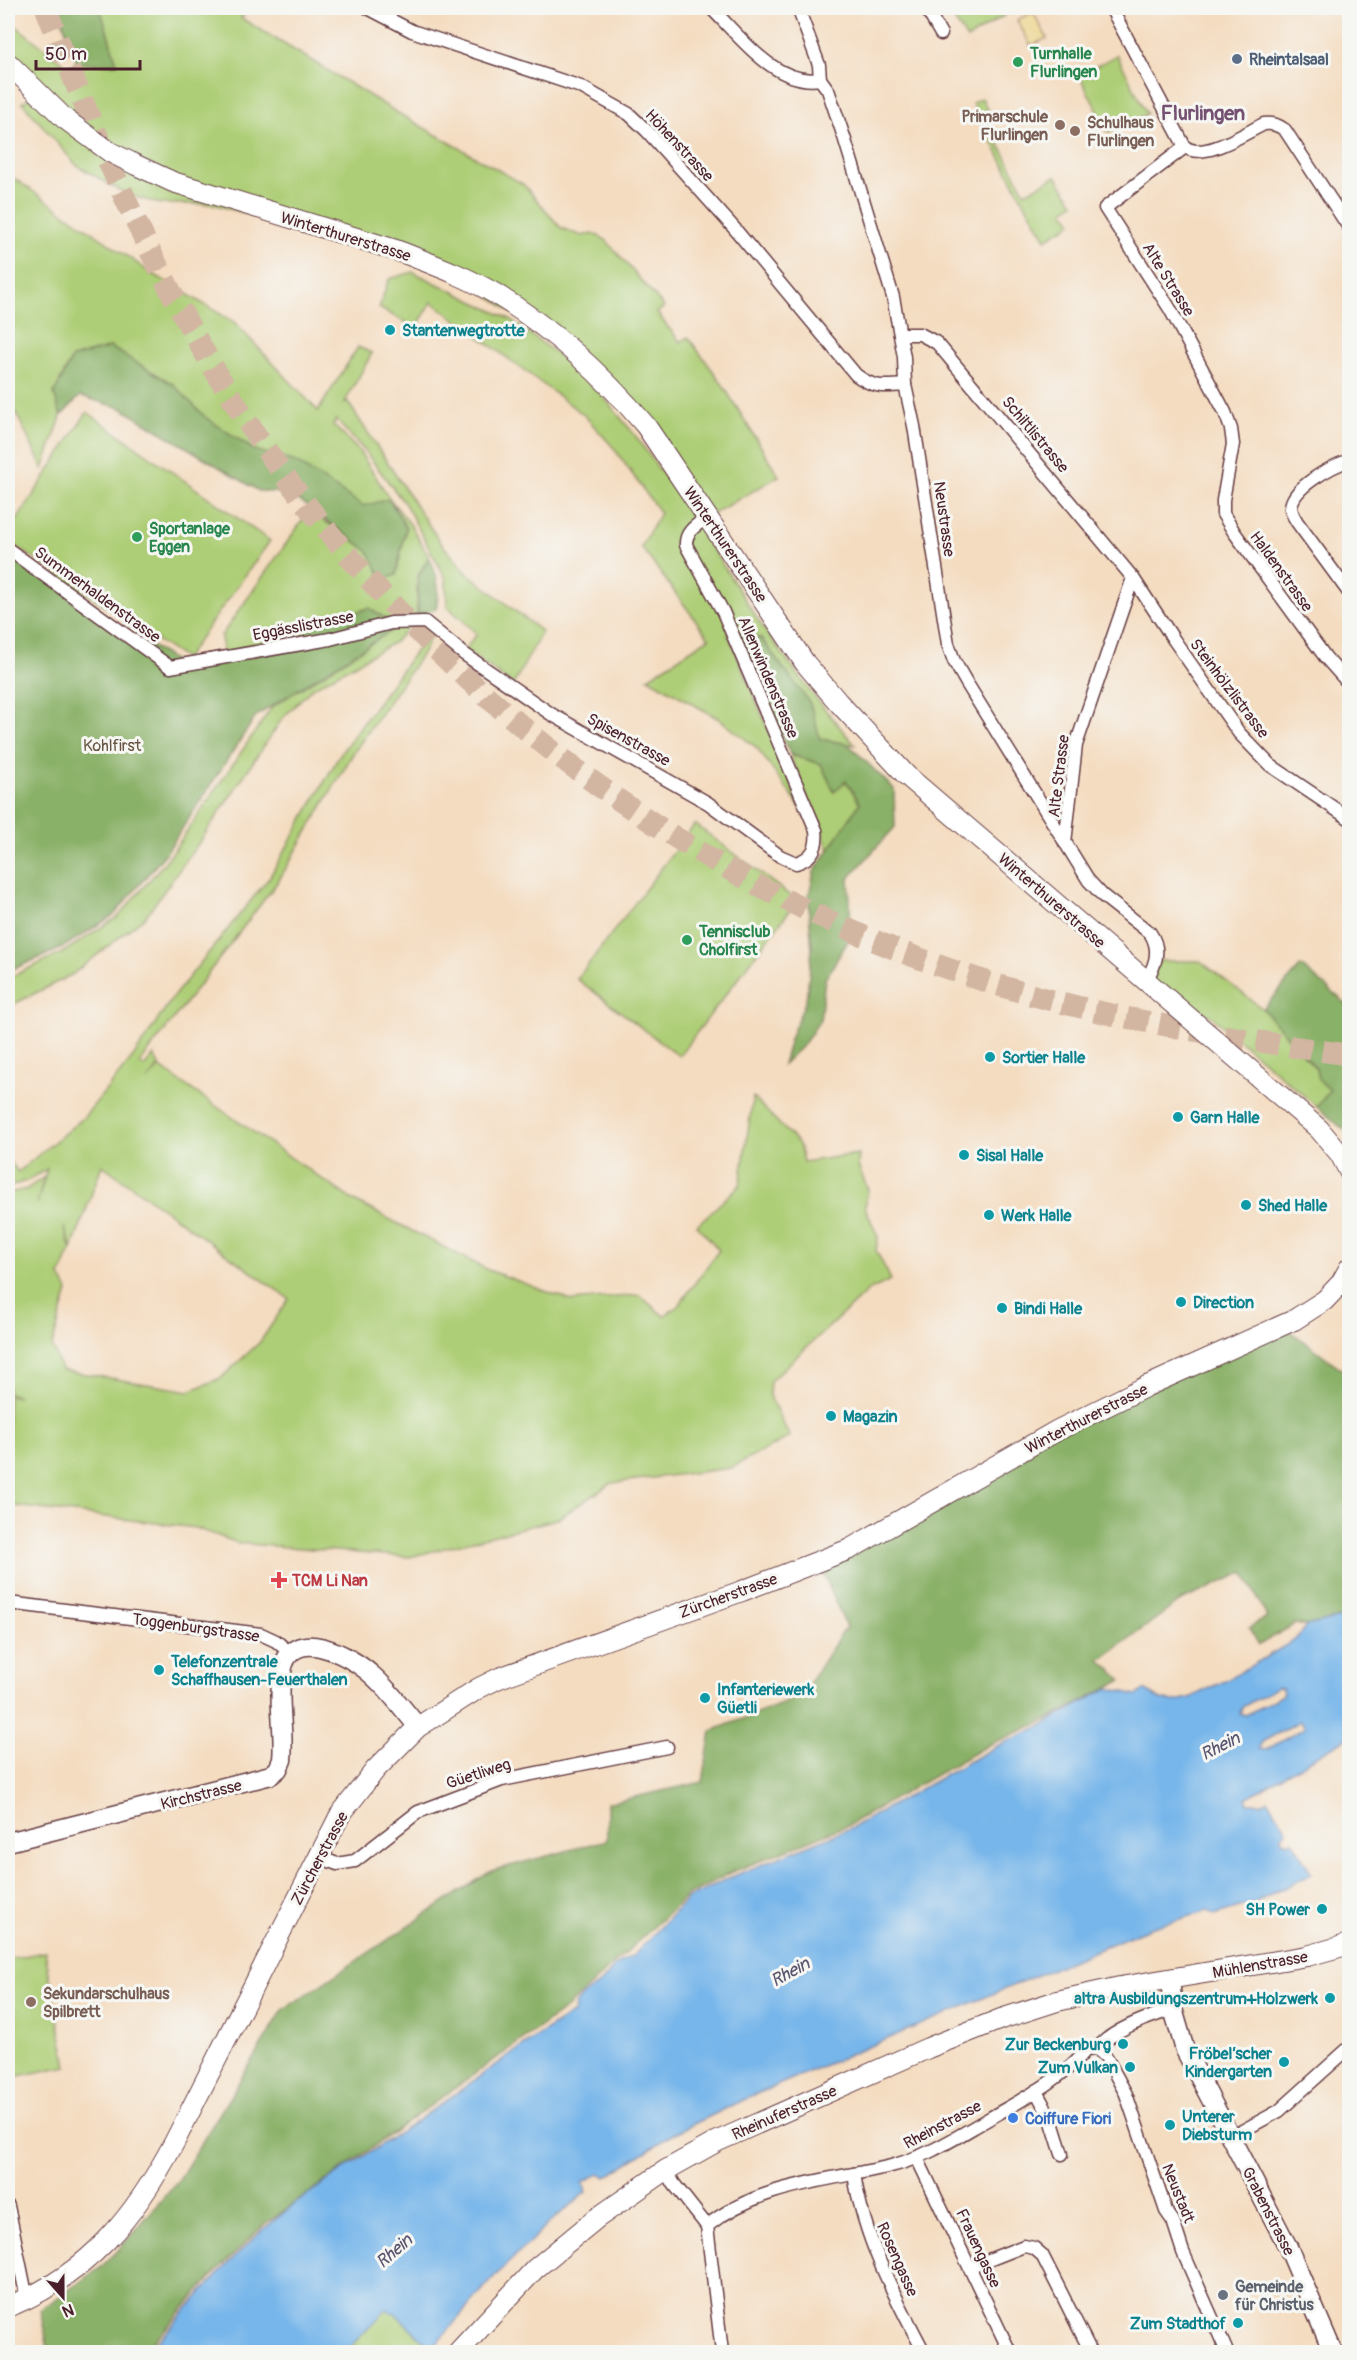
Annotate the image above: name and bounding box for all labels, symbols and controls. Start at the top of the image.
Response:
scale bar [36,33,140,71]
text: 50 m [45,43,87,66]
place label: Turnhalle Flurlingen [1029,44,1097,82]
place label: Rheintalsaal [1249,50,1329,70]
marker: Rheintalsaal [1230,52,1244,66]
marker: Turnhalle Flurlingen [1011,55,1025,69]
district label: Flurlingen [1161,101,1245,126]
street label: Höhenstrasse [641,105,718,186]
place label: Primarschule Flurlingen [961,107,1049,145]
place label: Schulhaus Flurlingen [1087,113,1154,151]
marker: Primarschule Flurlingen [1053,118,1067,132]
marker: Schulhaus Flurlingen [1068,124,1082,138]
street label: Winterthurerstrasse [278,208,413,266]
street label: Alte Strasse [1138,239,1199,320]
place label: Stantenwegtrotte [402,321,526,341]
marker: Stantenwegtrotte [383,323,397,337]
street label: Schiltlistrasse [997,392,1073,477]
street label: Neustrasse [929,480,959,558]
street label: Winterthurerstrasse [679,483,771,606]
place label: Sportanlage Eggen [149,519,231,557]
street label: Haldenstrasse [1245,527,1317,616]
marker: Sportanlage Eggen [130,530,144,544]
street label: Summerhaldenstrasse [30,542,164,647]
street label: Eggässlistrasse [251,606,355,646]
street label: Allenwindenstrasse [733,613,803,741]
street label: Steinhölzlistrasse [1185,635,1273,742]
street label: Spisenstrasse [583,709,674,771]
street label: Alte Strasse [1044,734,1074,819]
park label: Kohlfirst [83,736,142,756]
street label: Winterthurerstrasse [994,849,1109,953]
place label: Tennisclub Cholfirst [698,922,771,960]
marker: Tennisclub Cholfirst [680,933,694,947]
place label: Sortier Halle [1002,1048,1086,1068]
marker: Sortier Halle [983,1050,997,1064]
place label: Garn Halle [1190,1108,1260,1128]
marker: Garn Halle [1171,1110,1185,1124]
place label: Sisal Halle [976,1146,1044,1166]
marker: Sisal Halle [957,1148,971,1162]
place label: Shed Halle [1258,1196,1328,1216]
marker: Shed Halle [1239,1198,1253,1212]
place label: Werk Halle [1001,1206,1073,1226]
marker: Werk Halle [982,1208,996,1222]
place label: Direction [1193,1293,1254,1313]
marker: Direction [1174,1295,1188,1309]
place label: Bindi Halle [1014,1299,1083,1319]
marker: Bindi Halle [995,1301,1009,1315]
street label: Winterthurerstrasse [1022,1379,1151,1458]
place label: Magazin [843,1407,898,1427]
marker: Magazin [824,1409,838,1423]
street label: Zürcherstrasse [676,1569,780,1623]
marker: TCM Li Nan [270,1571,288,1589]
place label: TCM Li Nan [291,1571,368,1591]
street label: Toggenburgstrasse [131,1609,261,1647]
place label: Telefonzentrale Schaffhausen-Feuerthalen [170,1652,348,1690]
marker: Telefonzentrale Schaffhausen-Feuerthalen [152,1663,166,1677]
place label: Infanteriewerk Güetli [717,1680,814,1718]
marker: Infanteriewerk Güetli [698,1691,712,1705]
water label: Rhein [1197,1727,1244,1766]
street label: Güetliweg [444,1754,513,1794]
street label: Kirchstrasse [159,1775,244,1815]
street label: Zürcherstrasse [287,1808,353,1909]
place label: SH Power [1245,1900,1310,1920]
marker: SH Power [1315,1902,1329,1916]
street label: Mühlenstrasse [1211,1947,1309,1983]
water label: Rhein [767,1952,814,1992]
place label: Sekundarschulhaus Spilbrett [43,1984,170,2022]
place label: altra Ausbildungszentrum+Holzwerk [1074,1989,1318,2009]
marker: altra Ausbildungszentrum+Holzwerk [1323,1991,1337,2005]
marker: Sekundarschulhaus Spilbrett [24,1995,38,2009]
place label: Zur Beckenburg [1005,2035,1111,2055]
marker: Zur Beckenburg [1116,2037,1130,2051]
place label: Fröbel’scher Kindergarten [1185,2044,1272,2082]
marker: Fröbel’scher Kindergarten [1277,2055,1291,2069]
place label: Zum Vulkan [1038,2058,1118,2078]
marker: Zum Vulkan [1123,2060,1137,2074]
street label: Rheinuferstrasse [729,2081,840,2145]
street label: Rheinstrasse [900,2096,985,2154]
place label: Unterer Diebsturm [1182,2107,1252,2145]
place label: Coiffure Fiori [1025,2109,1111,2129]
marker: Coiffure Fiori [1006,2111,1020,2125]
marker: Unterer Diebsturm [1163,2118,1177,2132]
street label: Neustadt [1157,2161,1199,2226]
street label: Grabenstrasse [1237,2164,1299,2259]
street label: Frauengasse [951,2206,1005,2291]
street label: Rosengasse [872,2219,922,2300]
water label: Rhein [371,2229,418,2273]
north arrow [33,2267,93,2327]
place label: Gemeinde für Christus [1235,2277,1315,2315]
marker: Gemeinde für Christus [1216,2288,1230,2302]
text: N [59,2299,77,2321]
place label: Zum Stadthof [1130,2314,1226,2334]
marker: Zum Stadthof [1231,2316,1245,2330]

